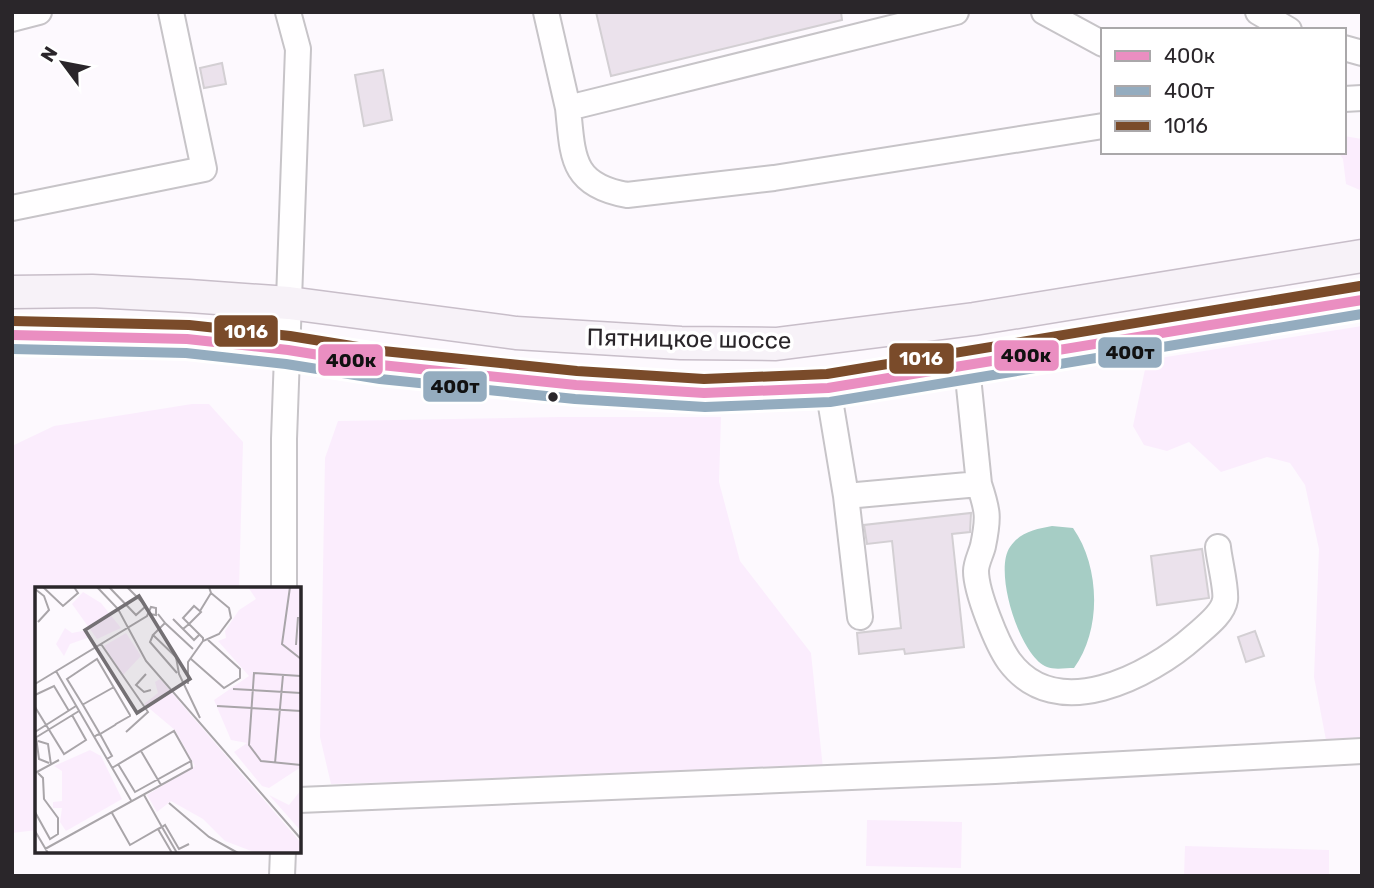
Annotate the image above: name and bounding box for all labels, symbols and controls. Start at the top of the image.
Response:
north arrow [28,28,98,98]
legend [1101,28,1346,154]
text: N [36,42,62,66]
text: 400к [1164,43,1215,68]
text: 400т [1164,78,1215,103]
text: 1016 [1164,113,1208,138]
line badge: 1016 [213,314,279,348]
text: 1016 [224,320,268,343]
street label: Пятницкое шоссе [586,323,792,355]
line badge: 400т [1097,336,1163,369]
line badge: 400к [993,339,1060,372]
text: 400т [1105,341,1155,364]
line badge: 1016 [888,342,955,375]
line badge: 400к [317,343,384,377]
text: 400к [1001,344,1052,367]
text: 1016 [899,347,943,370]
text: 400к [326,349,377,372]
line badge: 400т [422,370,488,403]
text: 400т [430,375,480,398]
unlabelled marker [546,390,560,404]
inset map [35,587,301,853]

